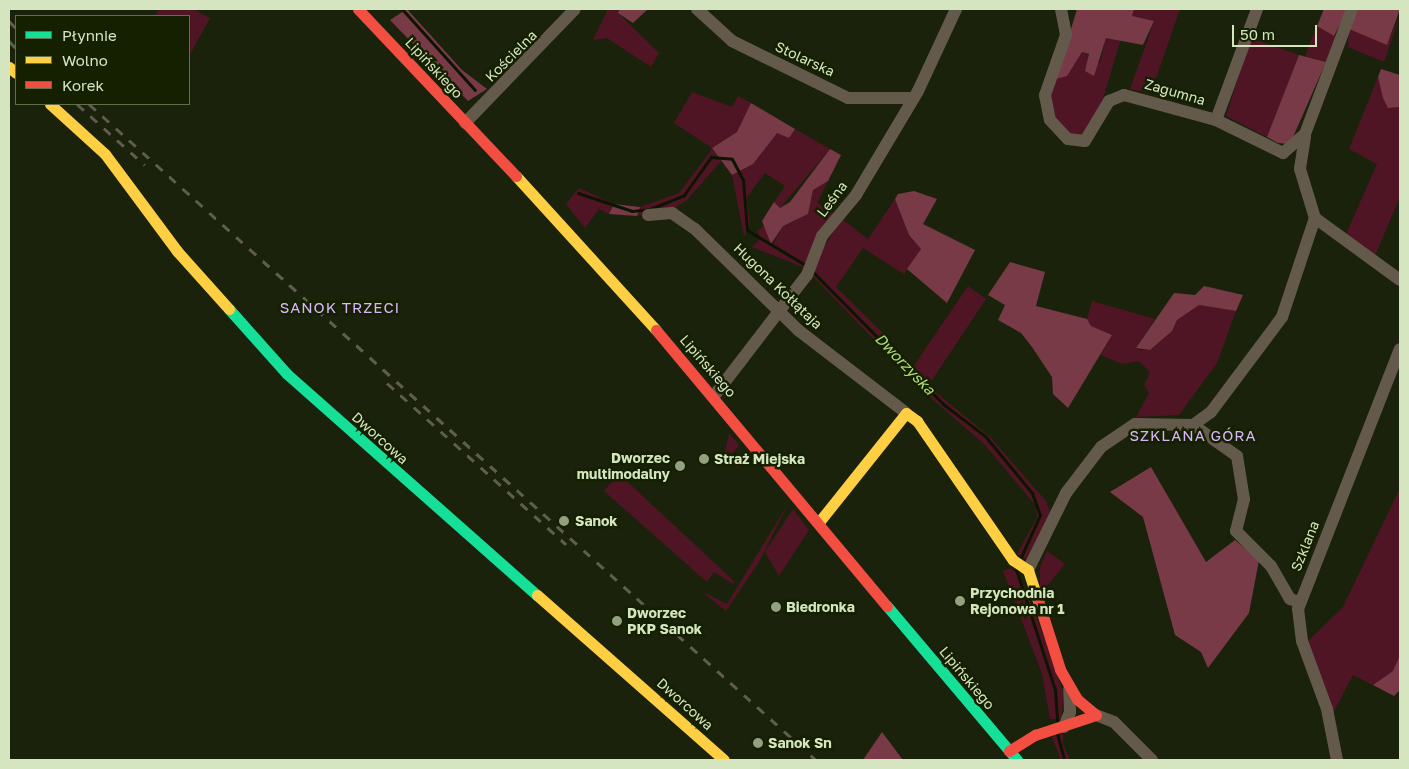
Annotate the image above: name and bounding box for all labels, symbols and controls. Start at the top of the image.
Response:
legend [15,15,190,105]
scale bar [1234,15,1319,47]
text: 50 m [1240,25,1275,43]
text: Płynnie [62,26,117,44]
street label: Kościelna [482,27,540,85]
street label: Lipińskiego [402,34,466,102]
street label: Stolarska [773,38,837,80]
text: Wolno [62,51,108,69]
street label: Zagumna [1143,75,1207,109]
text: Korek [62,76,104,94]
street label: Leśna [813,178,851,220]
street label: Hugona Kołłątaja [730,240,826,332]
district label: SANOK TRZECI [278,299,402,317]
water label: Dworzyska [871,330,939,398]
street label: Lipińskiego [676,331,740,401]
street label: Dworcowa [349,408,411,468]
district label: SZKLANA GÓRA [1128,427,1258,445]
place label: Dworzec multimodalny [577,450,670,482]
place label: Straż Miejska [714,451,805,467]
marker: Straż Miejska [698,453,710,465]
marker: Dworzec multimodalny [674,460,686,472]
place label: Sanok [575,513,617,529]
marker: Sanok [557,514,571,528]
street label: Szklana [1287,518,1323,574]
place label: Przychodnia Rejonowa nr 1 [970,585,1064,618]
marker: Przychodnia Rejonowa nr 1 [954,595,966,607]
place label: Biedronka [786,599,855,615]
marker: Biedronka [770,601,782,613]
place label: Dworzec PKP Sanok [627,605,702,638]
marker: Dworzec PKP Sanok [611,615,623,627]
street label: Lipińskiego [936,643,998,713]
street label: Dworcowa [654,674,716,734]
place label: Sanok Sn [768,735,832,751]
marker: Sanok Sn [752,737,764,749]

